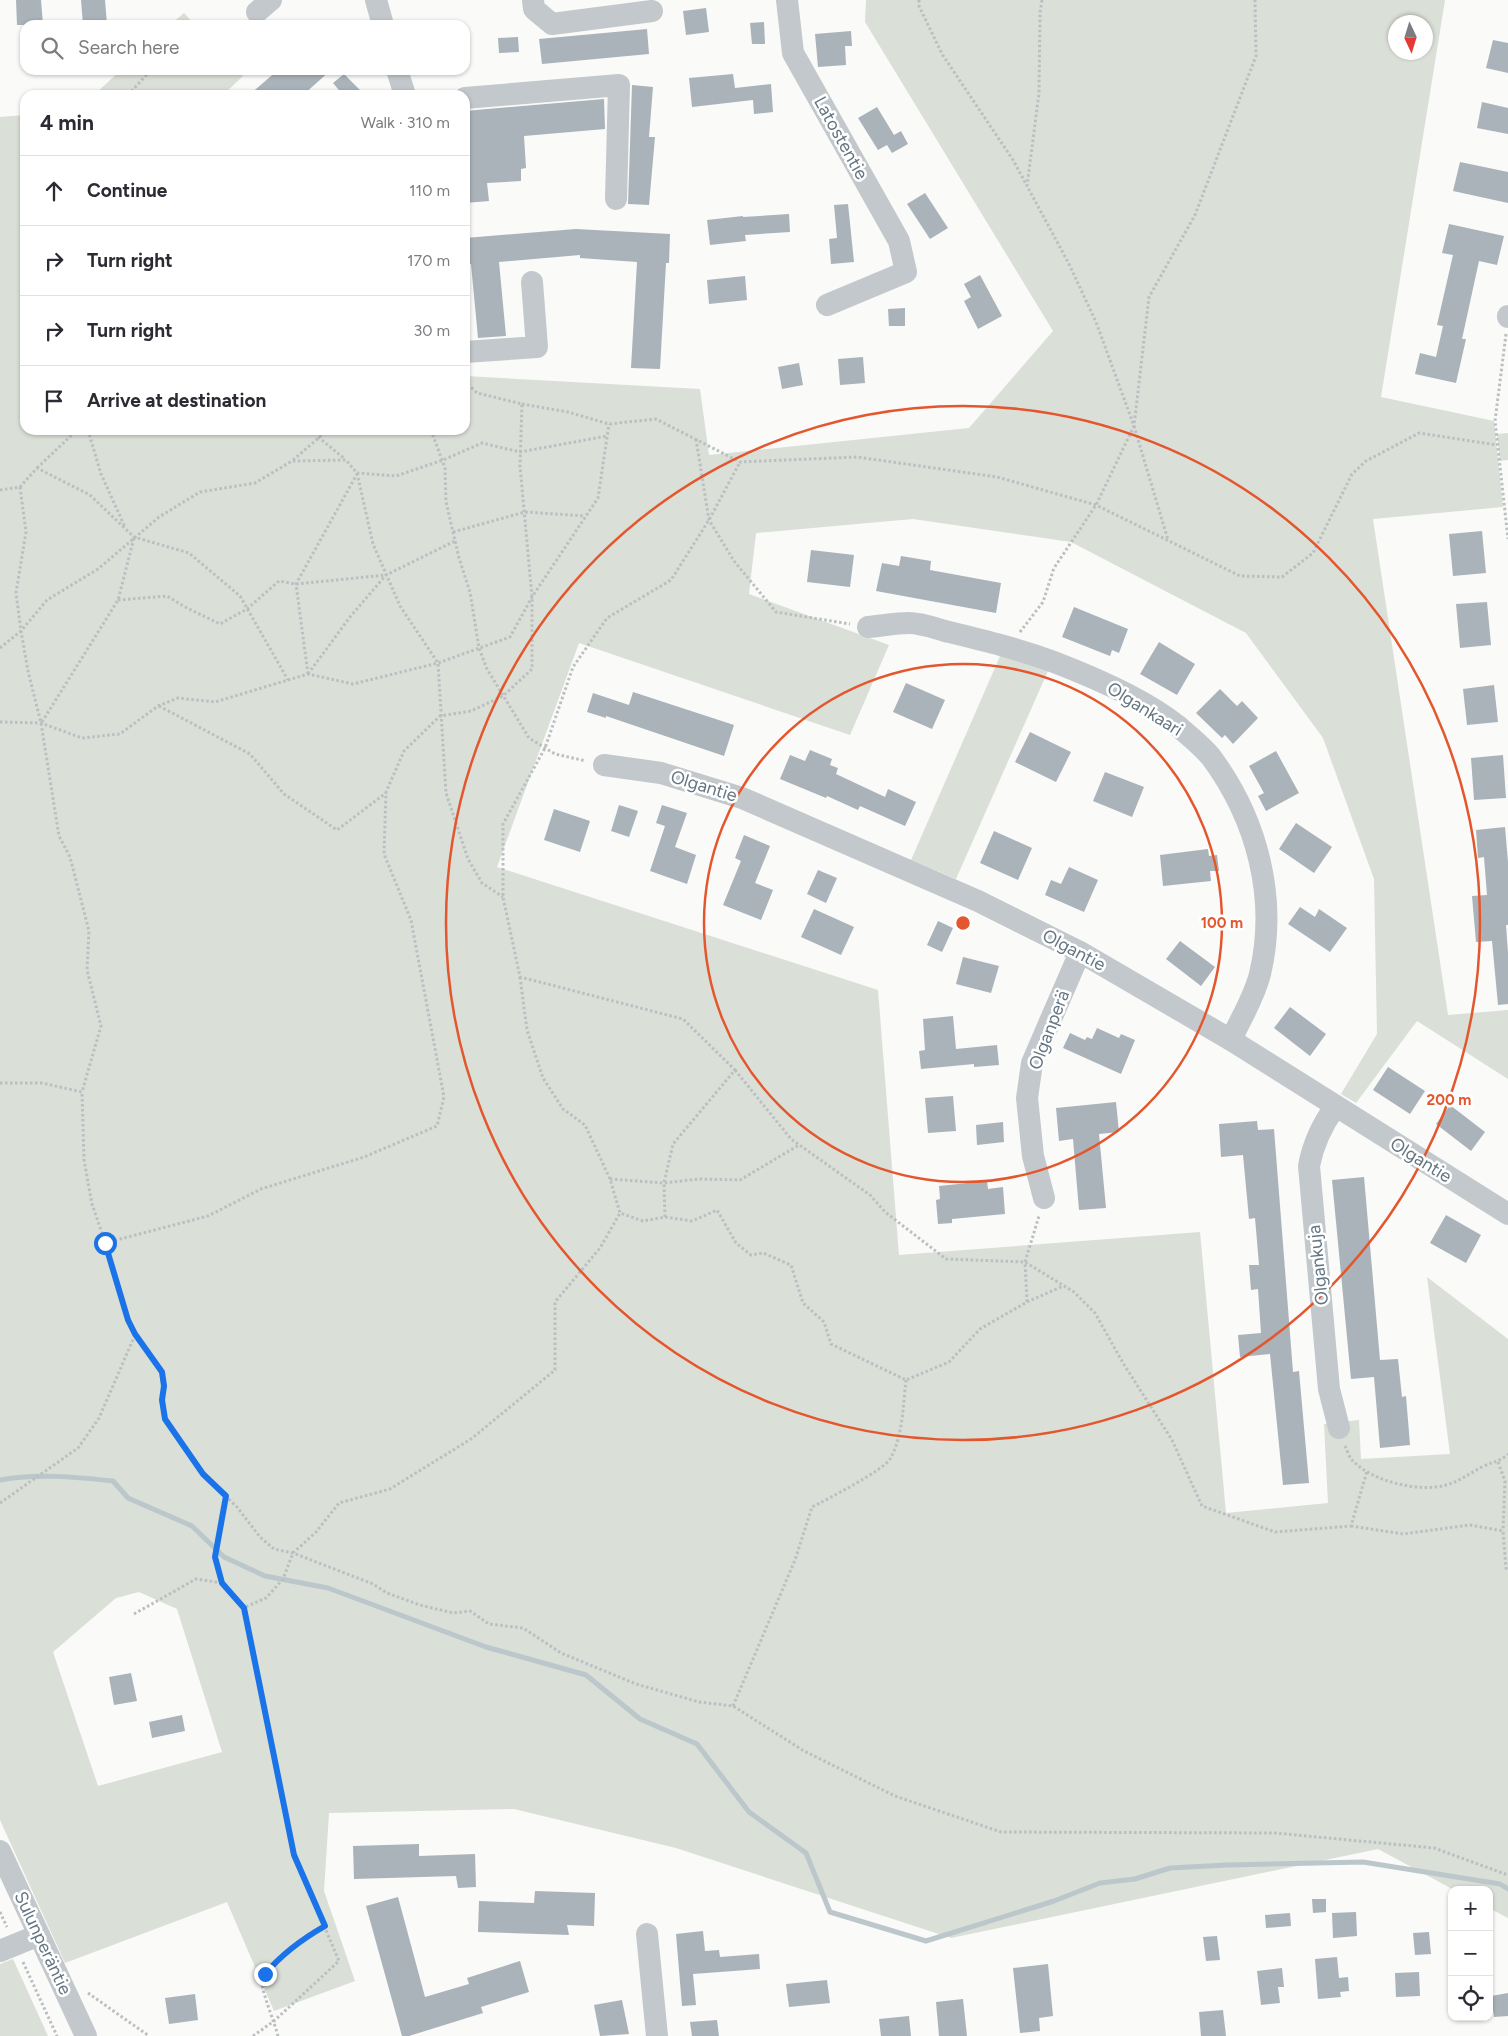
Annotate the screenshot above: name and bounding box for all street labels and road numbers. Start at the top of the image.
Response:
street label: Latostentie [809,93,873,184]
street label: Olgankaari [1103,677,1187,741]
street label: Olgantie [668,765,740,807]
street label: Olgantie [1039,924,1110,976]
street label: Olganperä [1024,987,1074,1073]
street label: Olgantie [1386,1133,1456,1188]
street label: Olgankuja [1303,1224,1333,1306]
street label: Sulunperäntie [9,1888,77,1998]

